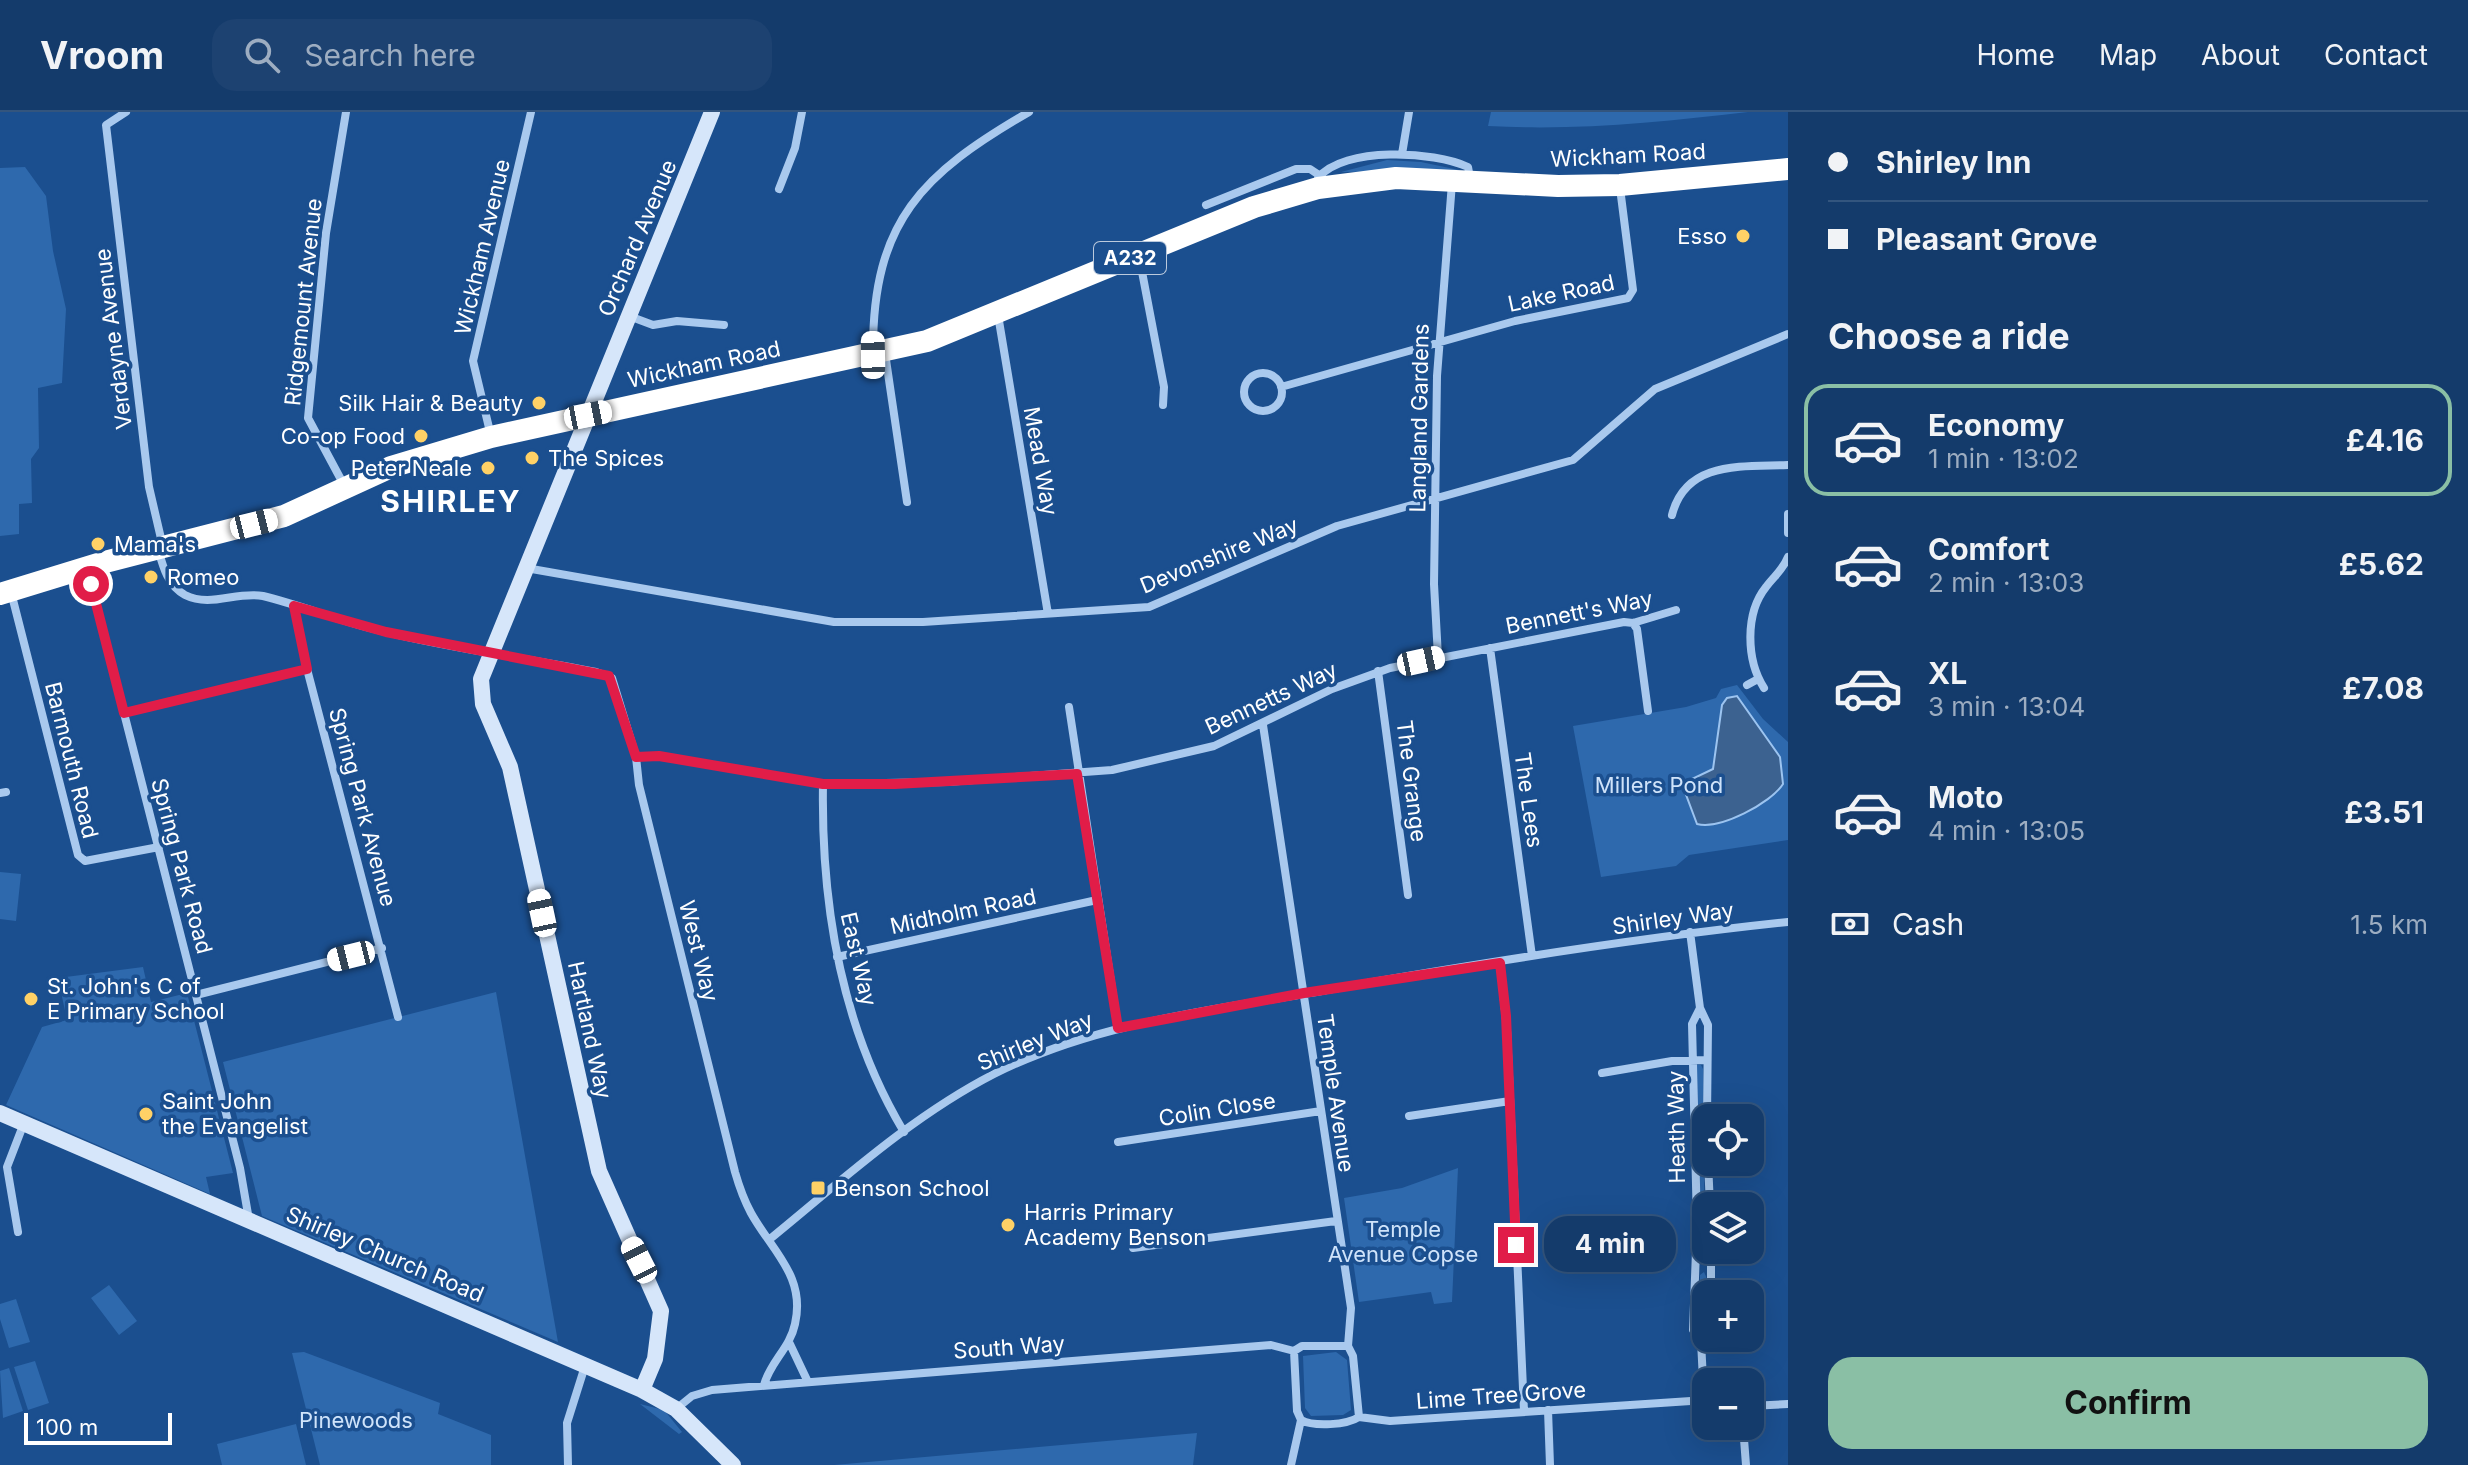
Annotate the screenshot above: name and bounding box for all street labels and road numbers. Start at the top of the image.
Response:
street label: Wickham Road [1550,138,1706,172]
street label: Orchard Avenue [592,156,682,320]
street label: Wickham Avenue [449,157,515,337]
street label: Ridgemount Avenue [279,197,327,407]
road number: A232 [1094,242,1166,274]
street label: Verdayne Avenue [89,247,137,431]
street label: Lake Road [1505,269,1617,317]
street label: Langland Gardens [1404,323,1434,513]
street label: Wickham Road [625,335,783,393]
street label: Mead Way [1019,405,1063,517]
street label: Devonshire Way [1136,511,1302,599]
street label: Bennett's Way [1503,585,1655,639]
street label: Bennetts Way [1201,656,1341,740]
street label: Barmouth Road [40,679,104,841]
street label: Spring Park Avenue [324,705,402,909]
street label: The Grange [1392,719,1432,843]
street label: The Lees [1509,751,1549,849]
street label: Spring Park Road [146,775,218,957]
street label: Midholm Road [888,883,1038,939]
street label: Shirley Way [1611,897,1735,939]
street label: West Way [674,898,724,1004]
street label: East Way [836,910,882,1008]
street label: Hartland Way [563,959,617,1101]
street label: Shirley Way [973,1006,1097,1076]
street label: Temple Avenue [1312,1012,1360,1174]
street label: Heath Way [1662,1070,1690,1184]
street label: Colin Close [1157,1087,1277,1131]
street label: Shirley Church Road [282,1201,488,1307]
street label: South Way [952,1330,1066,1364]
street label: Lime Tree Grove [1415,1376,1587,1414]

